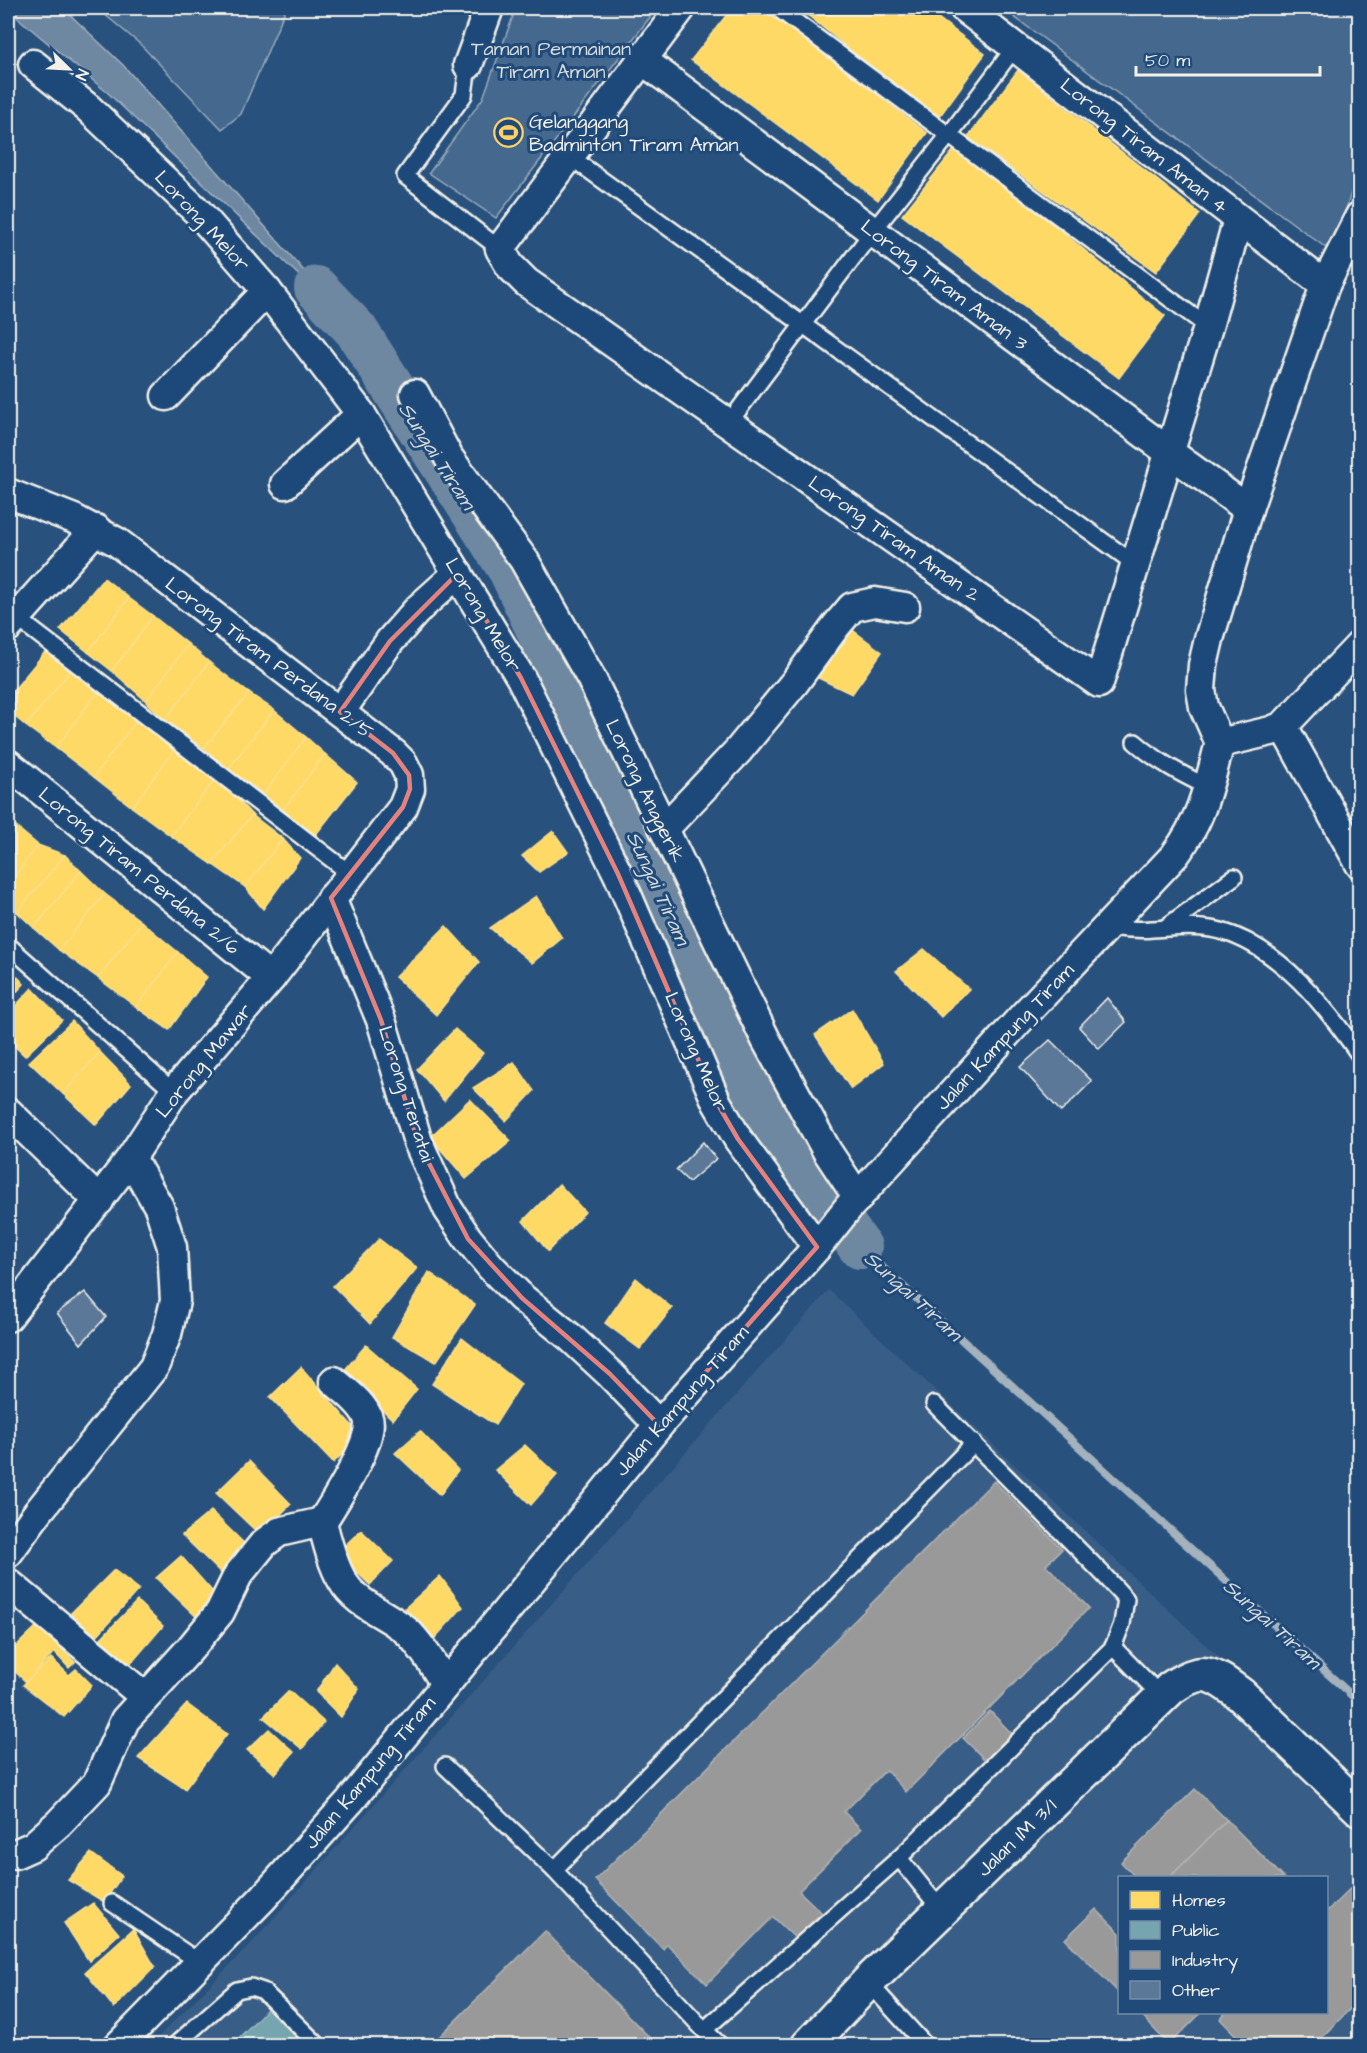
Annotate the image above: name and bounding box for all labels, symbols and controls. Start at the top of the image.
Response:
park label: Taman Permainan Tiram Aman [471,35,631,86]
north arrow [39,39,99,99]
scale bar [1136,39,1320,77]
text: 50 m [1145,48,1190,73]
text: N [70,66,94,84]
street label: Lorong Tiram Aman 4 [1054,72,1234,222]
place label: Gelanggang Badminton Tiram Aman [529,108,738,159]
sports icon: Gelanggang Badminton Tiram Aman [492,117,524,149]
street label: Lorong Melor [147,164,256,278]
street label: Lorong Tiram Aman 3 [854,213,1033,358]
water label: Sungai Tiram [391,397,484,518]
street label: Lorong Tiram Aman 2 [802,469,986,610]
street label: Lorong Melor [437,553,528,678]
street label: Lorong Tiram Perdana 2/5 [159,570,379,746]
street label: Lorong Anggerik [597,715,692,868]
street label: Lorong Tiram Perdana 2/6 [32,781,246,962]
water label: Sungai Tiram [618,826,698,953]
street label: Jalan Kampung Tiram [929,957,1082,1117]
street label: Lorong Melor [656,988,735,1117]
street label: Lorong Mawar [149,998,260,1125]
street label: Lorong Teratai [370,1022,441,1166]
water label: Sungai Tiram [857,1244,970,1350]
street label: Jalan Kampung Tiram [609,1319,757,1483]
water label: Sungai Tiram [1216,1572,1329,1678]
street label: Jalan Kampung Tiram [298,1690,443,1856]
street label: Jalan IM 3/1 [971,1792,1064,1883]
legend [1118,1876,1328,2014]
text: Homes [1172,1888,1226,1913]
text: Public [1172,1918,1220,1943]
text: Industry [1172,1948,1238,1974]
text: Other [1172,1978,1220,2003]

